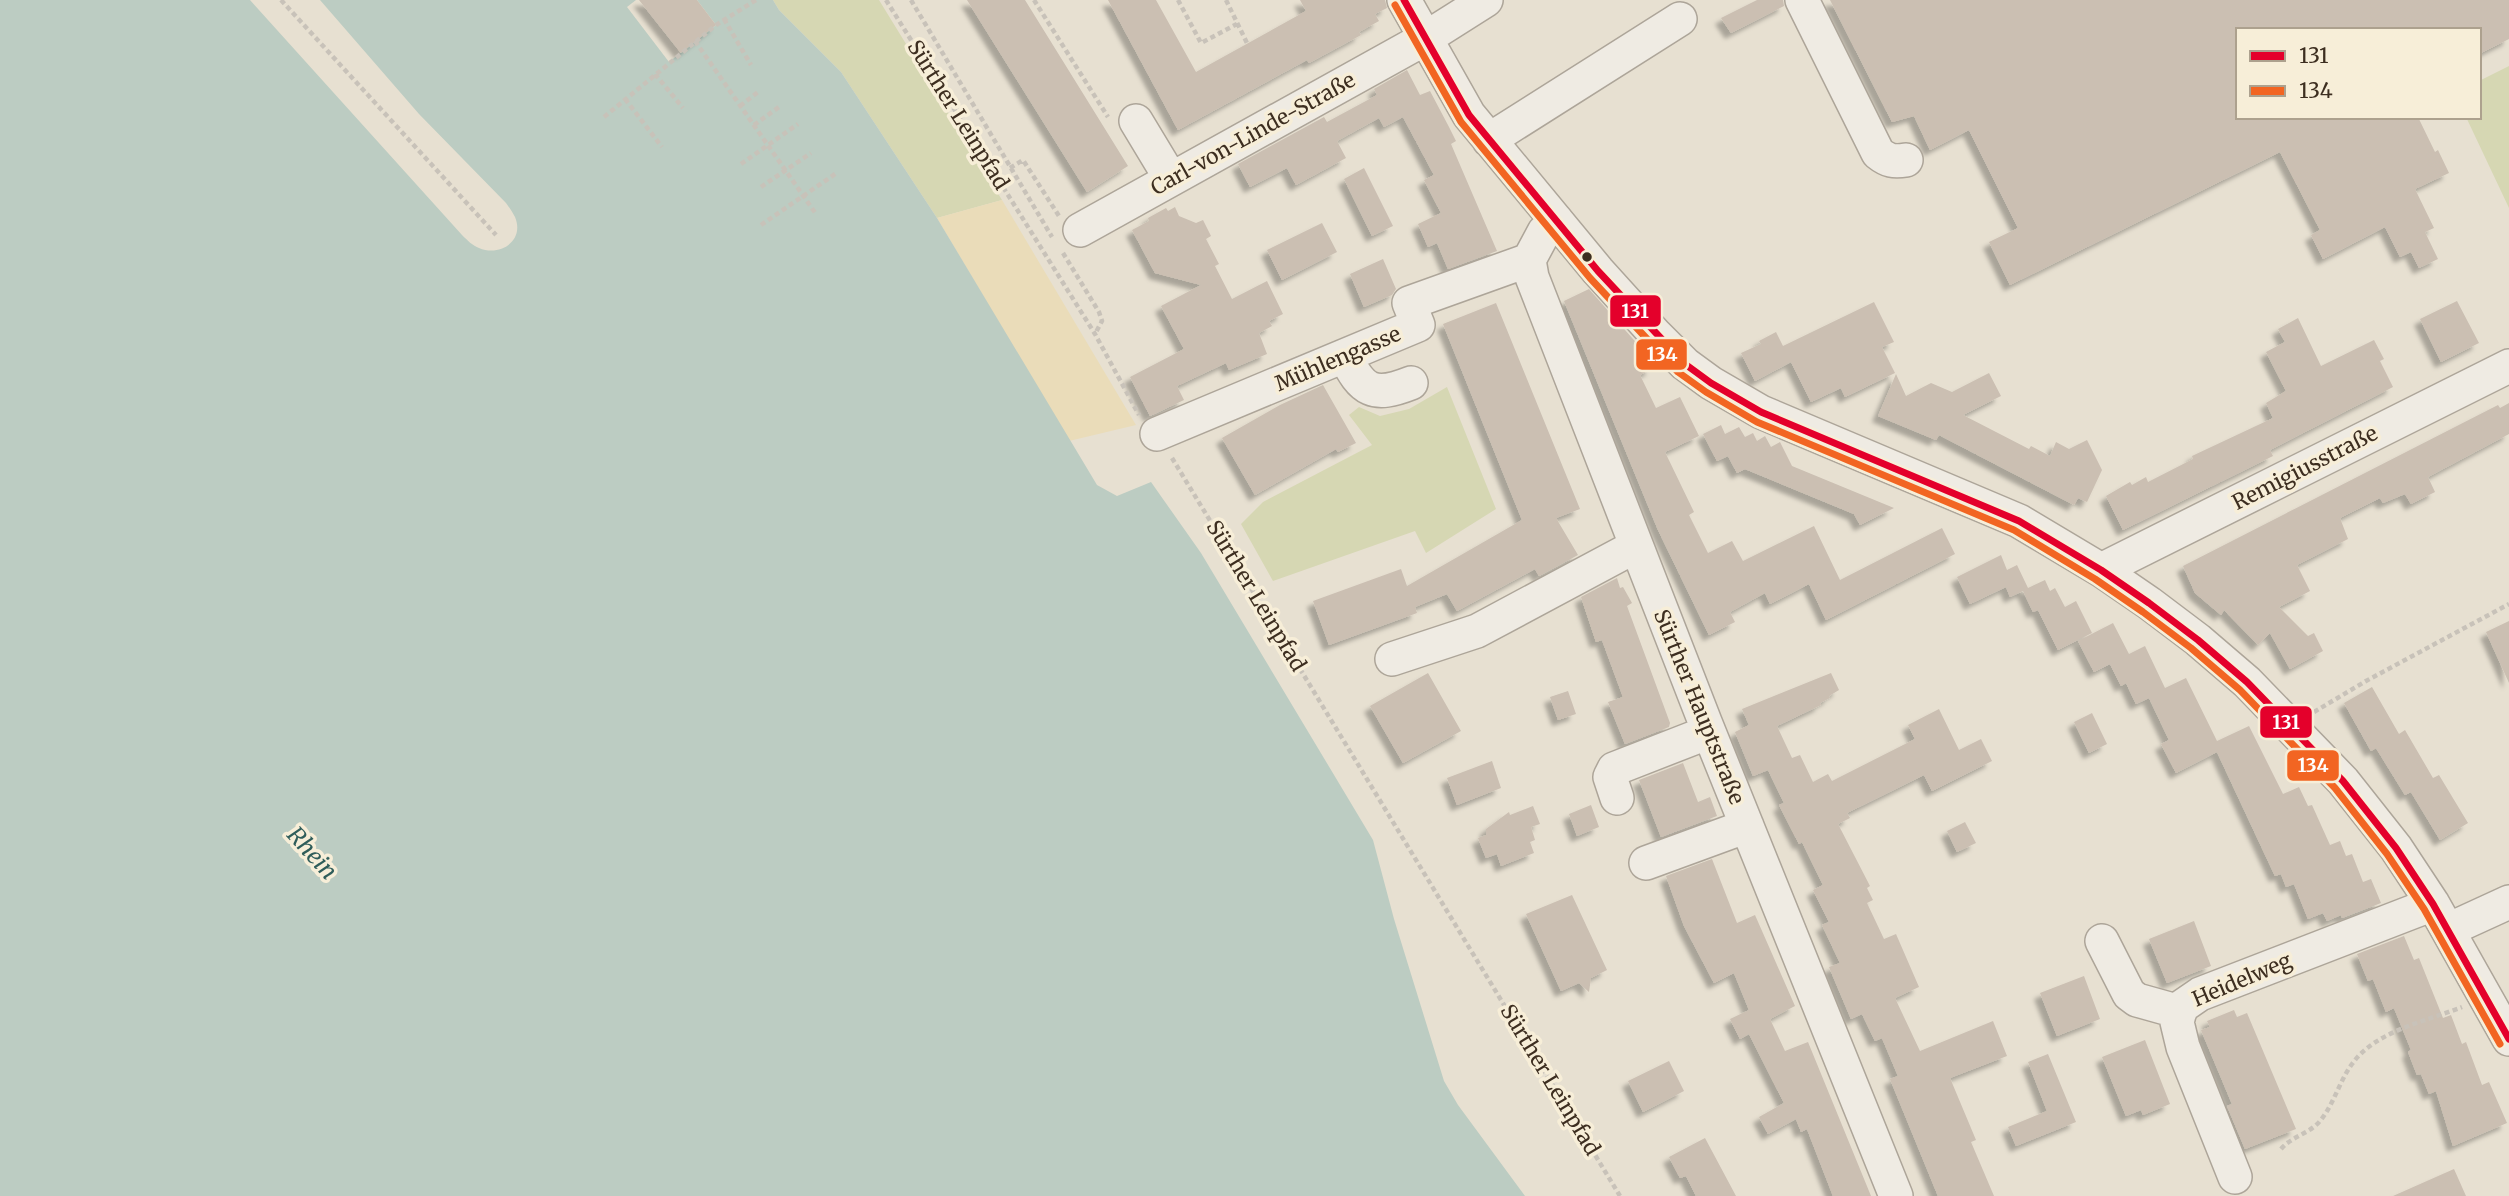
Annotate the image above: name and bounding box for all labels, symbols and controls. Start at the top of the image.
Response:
legend [2236,28,2481,119]
street label: Sürther Leinpfad [902,35,1015,195]
text: 131 [2299,42,2329,69]
street label: Carl-von-Linde-Straße [1146,66,1360,201]
text: 134 [2299,77,2333,104]
unlabelled marker [1580,250,1594,264]
line badge: 131 [1609,294,1662,328]
text: 131 [1621,299,1649,323]
street label: Mühlengasse [1271,320,1405,397]
line badge: 134 [1635,338,1688,371]
text: 134 [1646,342,1678,366]
street label: Remigiusstraße [2227,419,2382,516]
street label: Sürther Leinpfad [1201,515,1312,676]
street label: Sürther Hauptstraße [1648,605,1751,808]
line badge: 131 [2259,705,2313,739]
text: 131 [2272,710,2300,734]
line badge: 134 [2286,749,2340,782]
text: 134 [2297,753,2329,777]
water label: Rhein [281,820,344,885]
street label: Heidelweg [2188,946,2296,1013]
street label: Sürther Leinpfad [1495,999,1606,1160]

